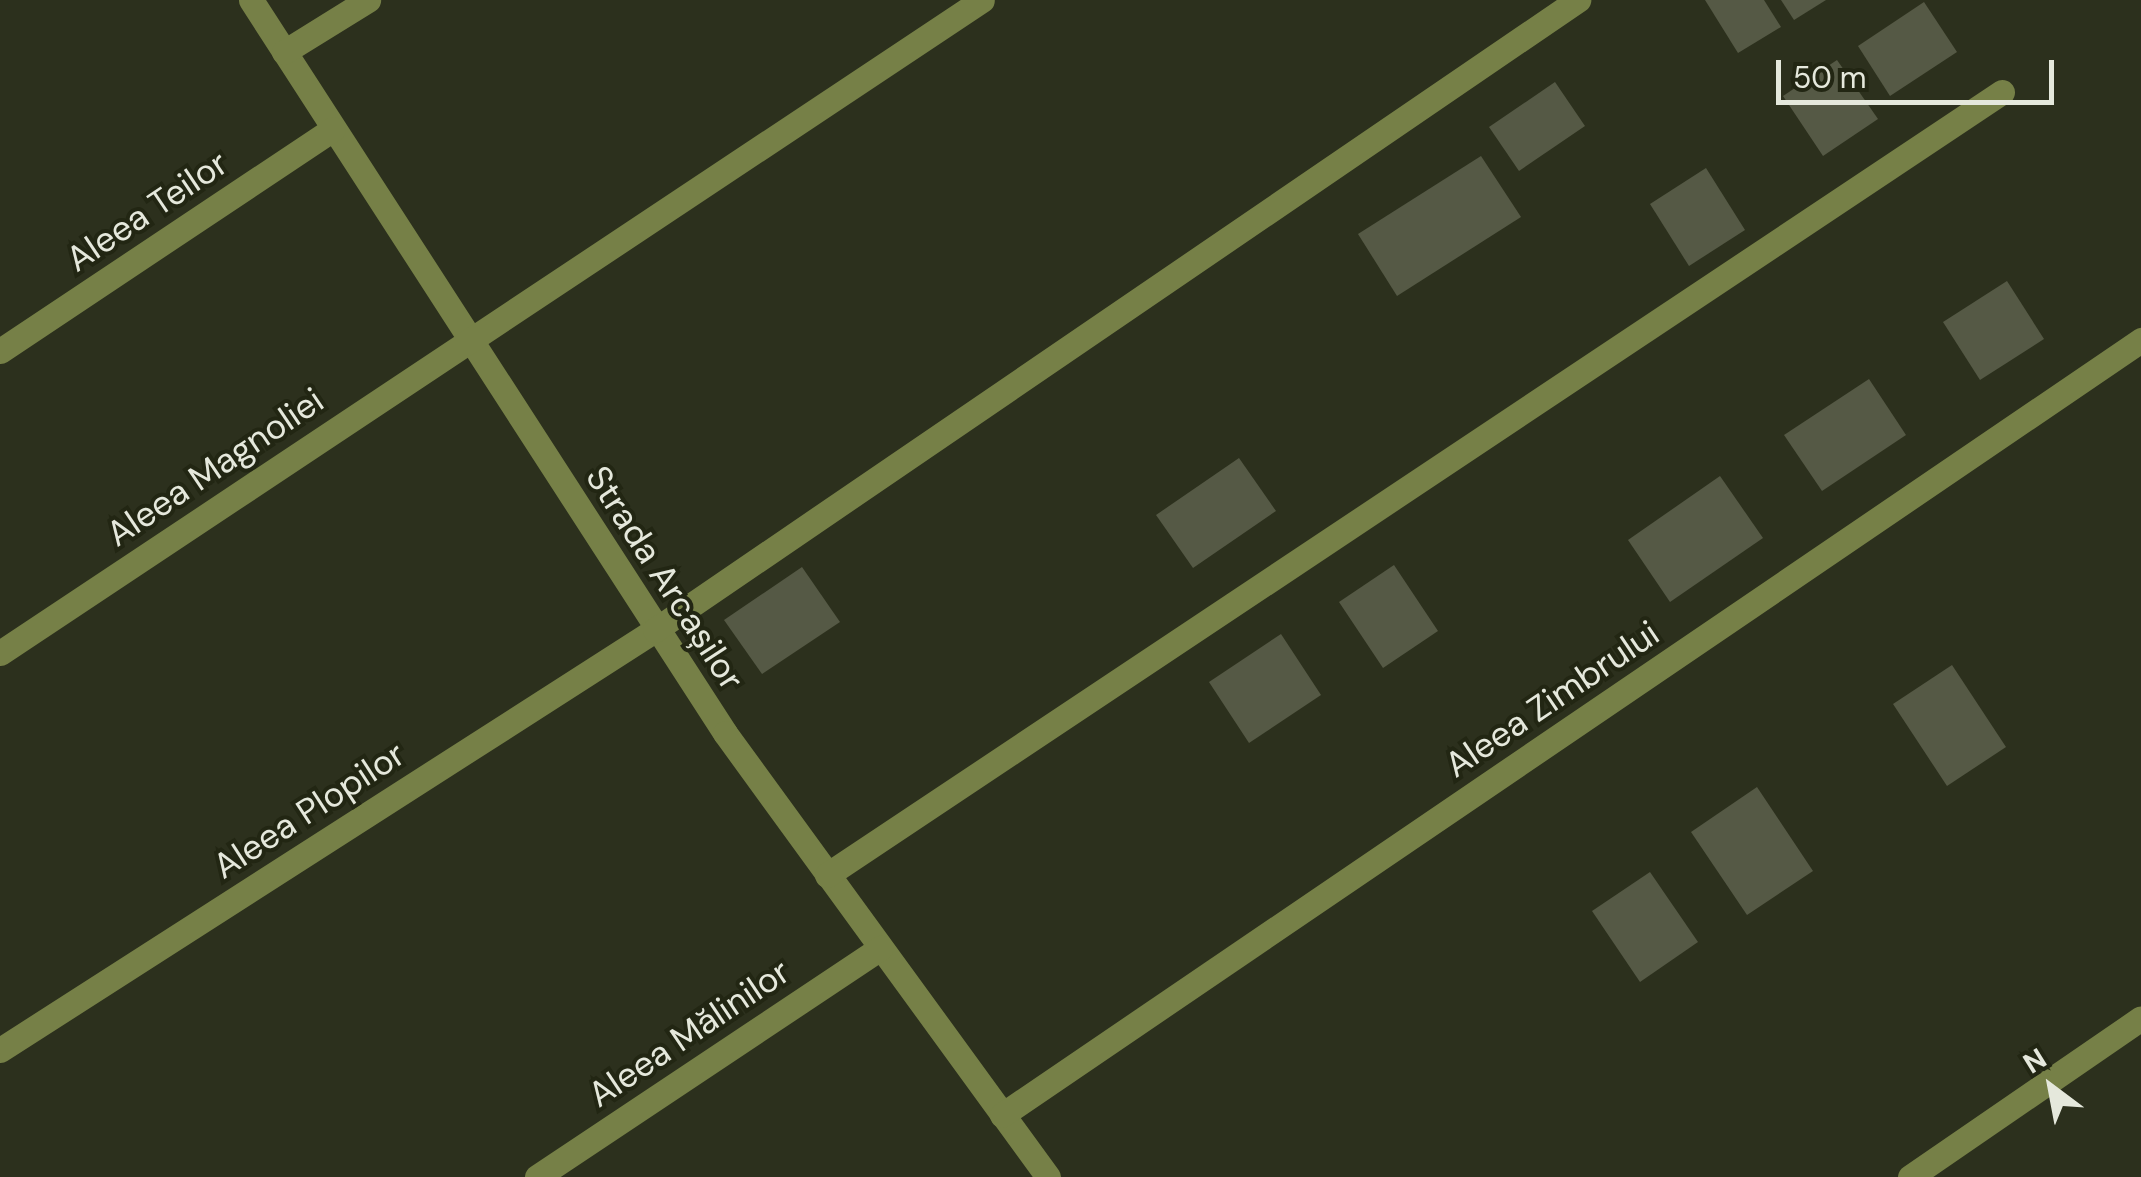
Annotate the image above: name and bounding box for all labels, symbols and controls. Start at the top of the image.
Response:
scale bar [1781,40,2058,102]
text: 50 m [1793,58,1867,97]
street label: Aleea Teilor [58,142,236,280]
street label: Aleea Magnoliei [99,379,331,555]
street label: Strada Arcașilor [577,458,753,698]
street label: Aleea Zimbrului [1437,612,1667,786]
street label: Aleea Plopilor [205,733,413,887]
street label: Aleea Mălinilor [580,950,798,1116]
north arrow [2001,1037,2101,1137]
text: N [2016,1040,2053,1082]

